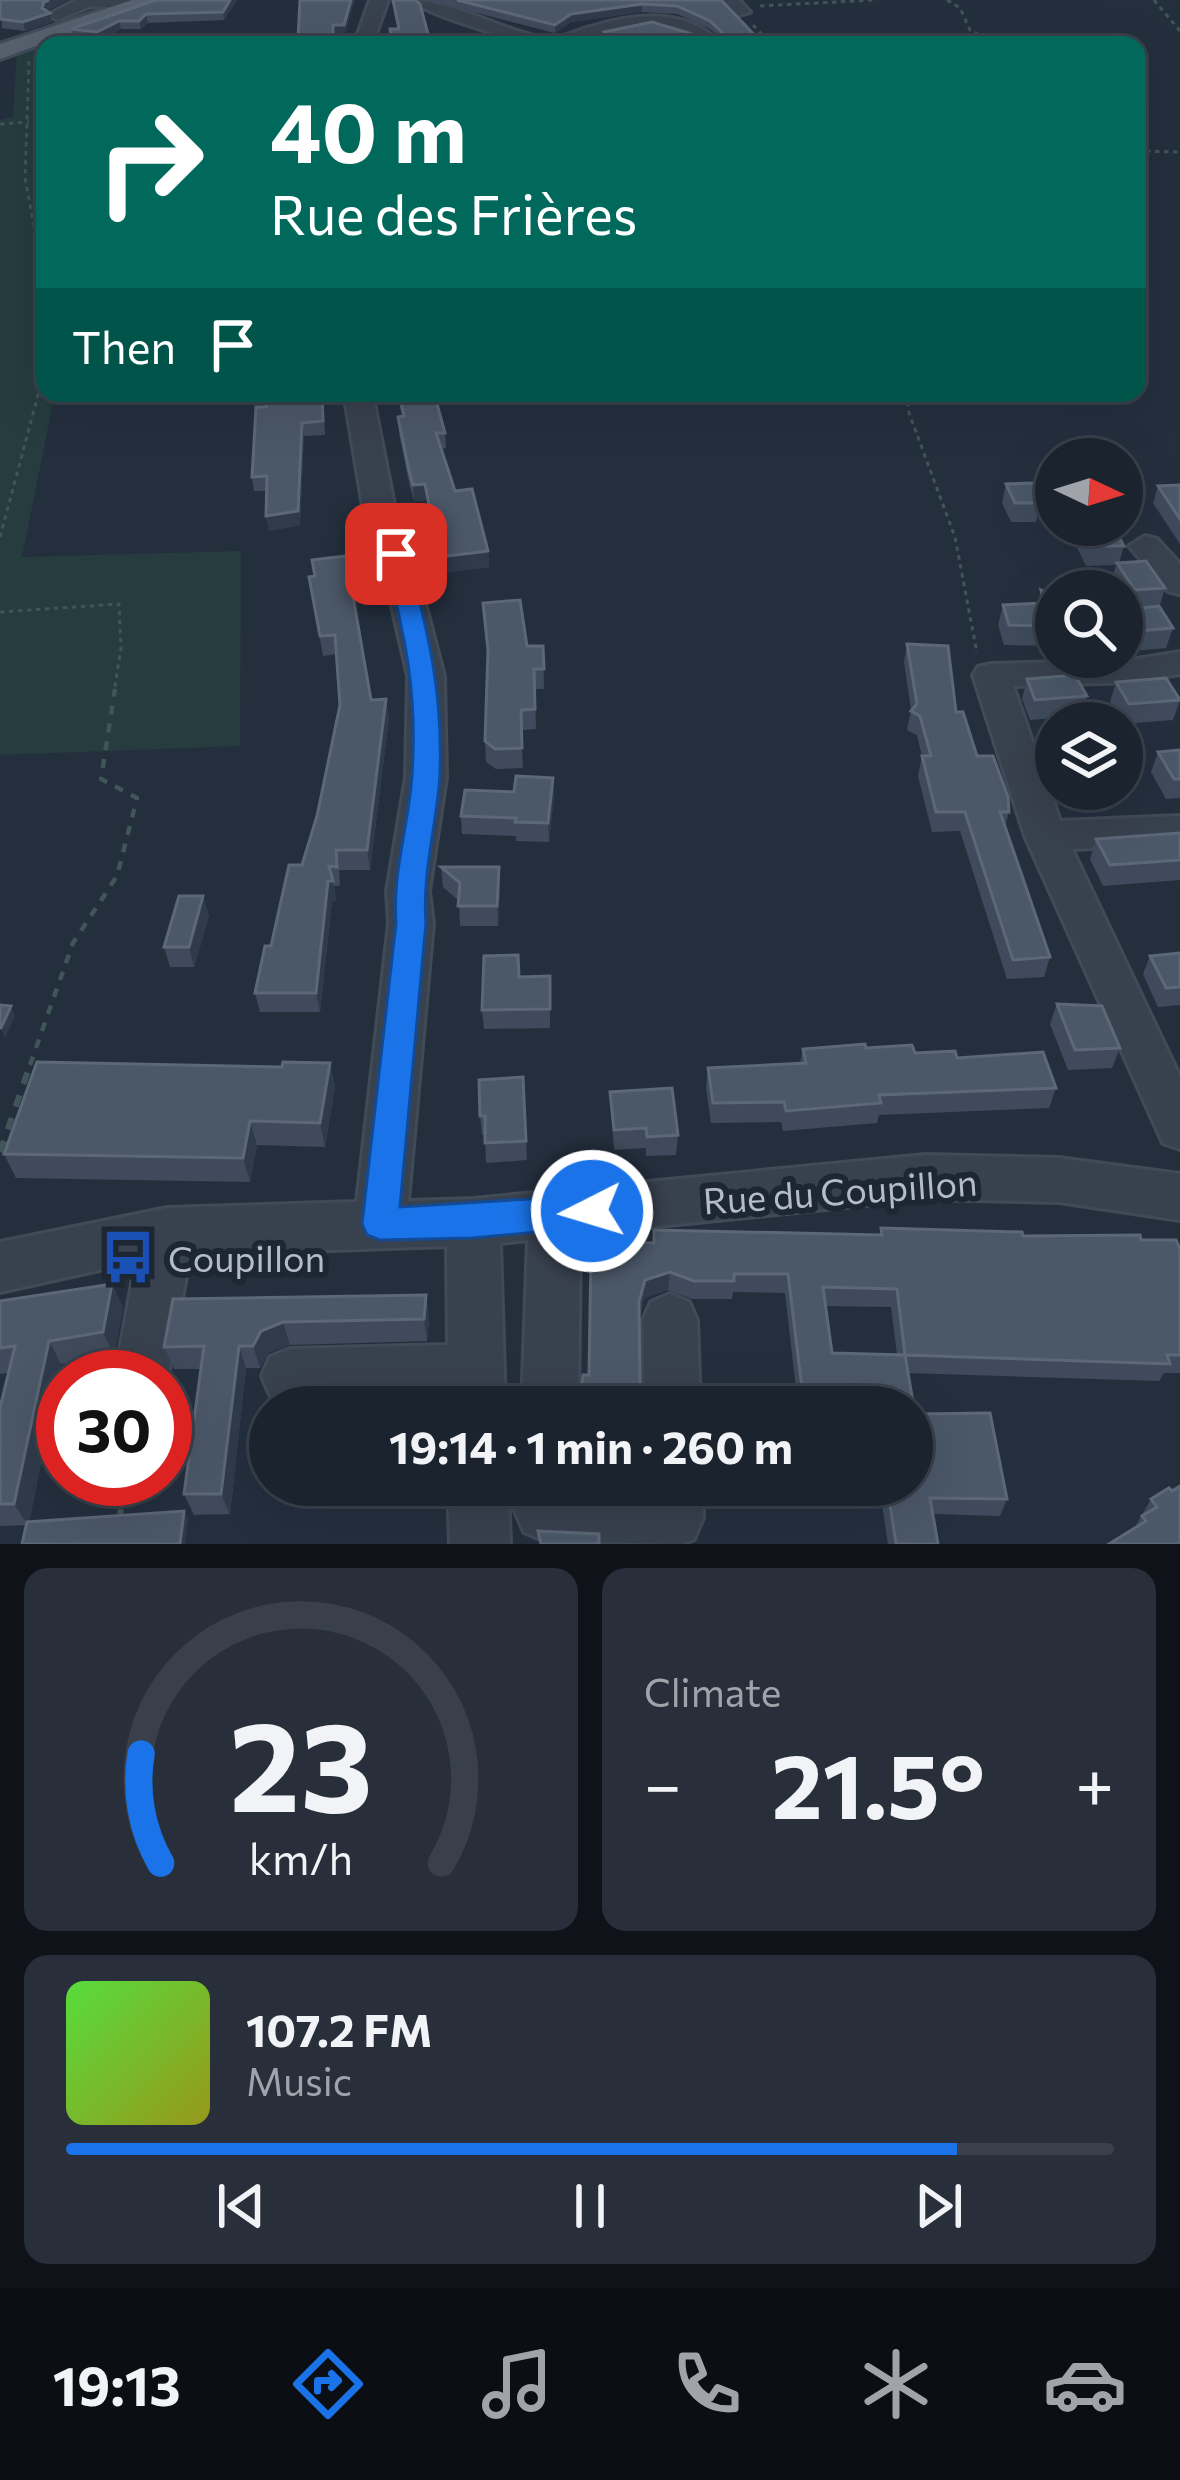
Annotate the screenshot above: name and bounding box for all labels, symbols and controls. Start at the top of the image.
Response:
text: 40 m [270,78,467,180]
icon: right [72,84,228,240]
text: Rue des Frières [270,180,637,246]
icon: arrive [200,312,266,378]
text: Then [72,318,176,373]
north arrow [1035,438,1143,546]
map controls [1035,438,1143,810]
pin [345,503,447,605]
icon: arrive [363,521,429,587]
button: search [1035,570,1143,678]
button: layers [1035,702,1143,810]
position arrow [529,1148,655,1274]
street label: Rue du Coupillon [701,1158,979,1222]
bus stop icon: Coupillon [99,1228,157,1286]
place label: Coupillon [168,1235,325,1279]
speed limit sign: 30 [36,1350,192,1506]
text: 19:14 · 1 min · 260 m [389,1418,793,1473]
text: Climate [644,1667,781,1715]
text: 23 [229,1685,373,1838]
text: 21.5° [771,1727,985,1838]
text: − [644,1742,682,1823]
text: + [1075,1742,1114,1823]
text: km/h [249,1830,353,1883]
text: 107.2 FM [246,2001,432,2056]
text: Music [246,2056,352,2104]
icon: previous [208,2173,274,2239]
icon: pause [557,2173,623,2239]
icon: next [906,2173,972,2239]
icon: directions [286,2342,370,2426]
icon: music [475,2342,559,2426]
icon: phone [665,2342,749,2426]
icon: climate [854,2342,938,2426]
icon: car [1043,2342,1127,2426]
text: 19:13 [53,2351,181,2417]

